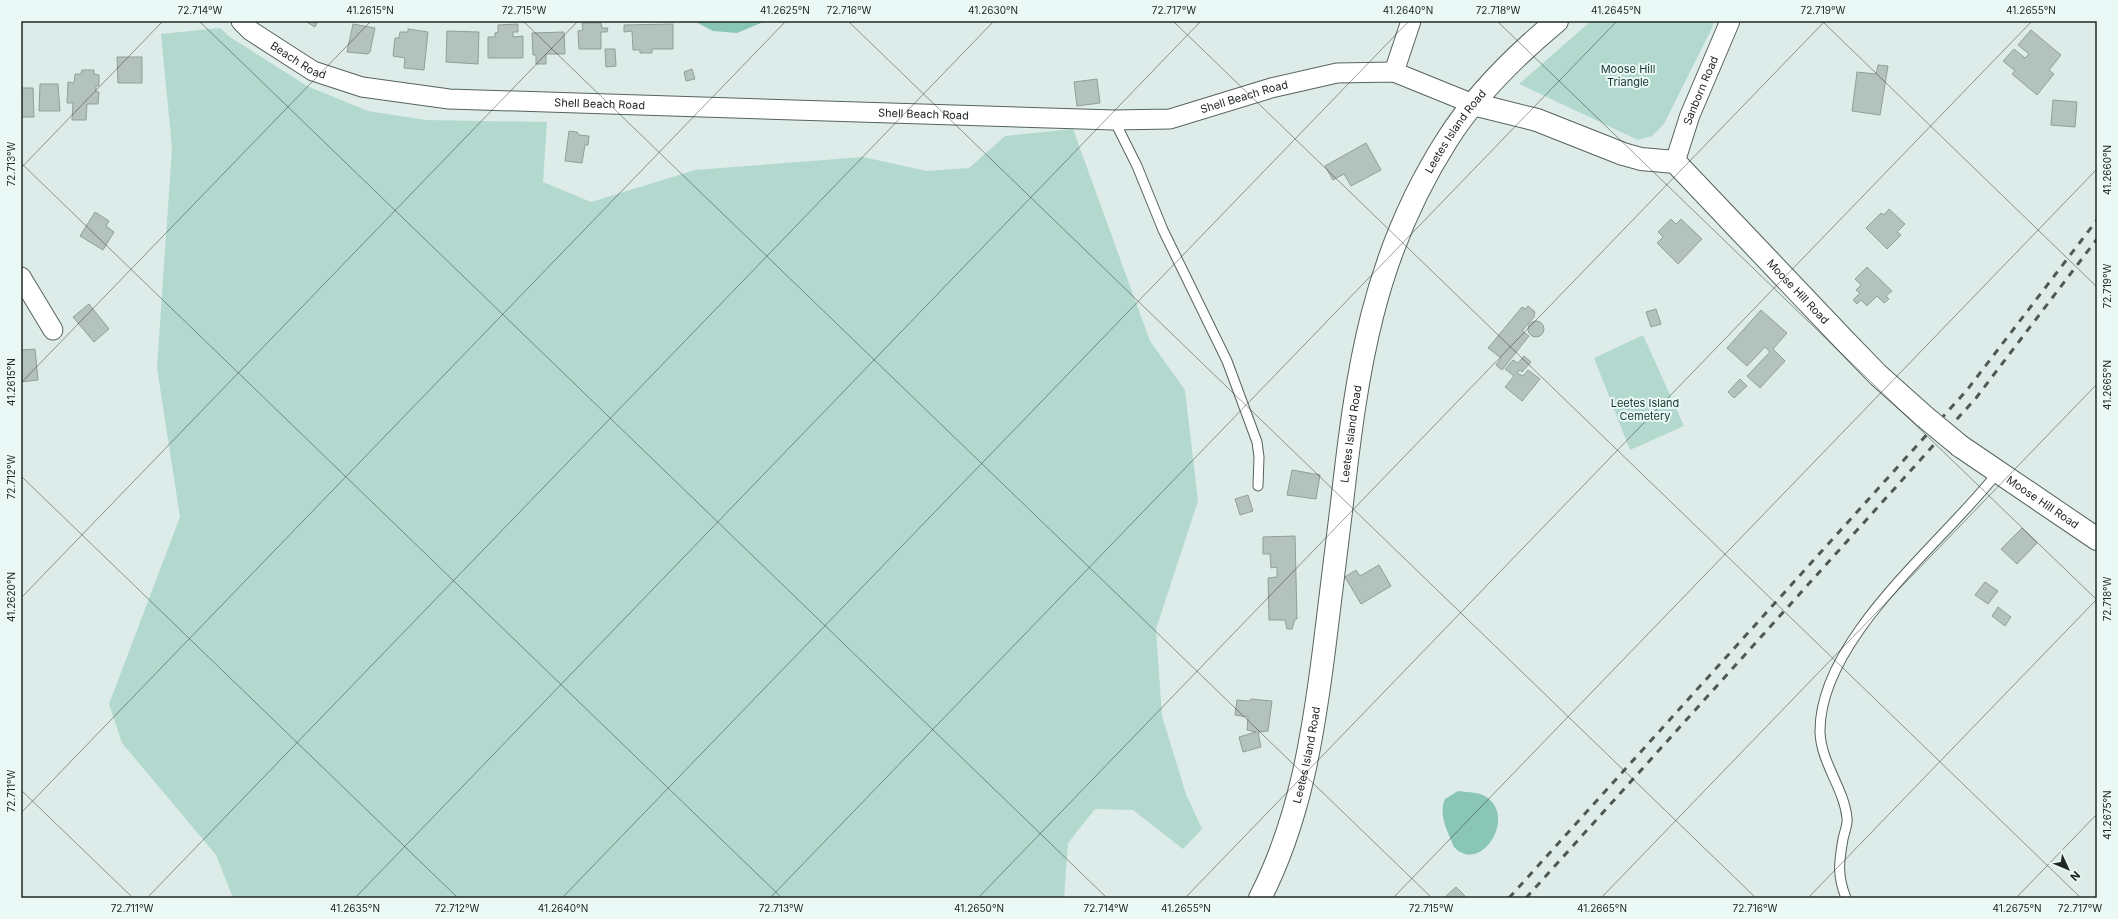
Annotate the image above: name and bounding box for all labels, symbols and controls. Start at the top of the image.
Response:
text: 72.714°W [178,4,223,16]
text: 41.2615°N [346,4,394,16]
text: 72.715°W [502,4,546,16]
text: 41.2625°N [760,4,810,16]
text: 72.716°W [827,4,872,16]
text: 41.2630°N [968,4,1018,16]
text: 72.717°W [1152,4,1196,16]
text: 41.2640°N [1383,4,1433,16]
text: 72.718°W [1476,4,1520,16]
text: 41.2645°N [1591,4,1641,16]
text: 72.719°W [1801,4,1846,16]
text: 41.2655°N [2006,4,2056,16]
street label: Beach Road [268,38,328,82]
street label: Sanborn Road [1680,54,1721,127]
park label: Moose Hill Triangle [1601,62,1655,89]
street label: Shell Beach Road [1198,77,1289,116]
street label: Leetes Island Road [1422,87,1489,176]
street label: Shell Beach Road [554,95,645,112]
street label: Shell Beach Road [878,106,969,122]
text: 72.713°W [5,142,17,186]
text: 41.2660°N [2101,145,2113,195]
street label: Moose Hill Road [1764,256,1832,327]
text: 72.719°W [2101,263,2113,308]
text: 41.2615°N [5,358,17,406]
text: 41.2665°N [2101,360,2113,410]
street label: Leetes Island Road [1337,384,1365,484]
park label: Leetes Island Cemetery [1611,396,1679,423]
text: 72.712°W [5,454,17,499]
street label: Moose Hill Road [2004,473,2082,532]
text: 41.2620°N [5,572,17,622]
text: 72.718°W [2101,577,2113,621]
street label: Leetes Island Road [1290,706,1323,805]
text: 72.711°W [5,770,17,812]
text: 41.2675°N [2101,790,2113,840]
north arrow [2048,849,2088,889]
text: N [2067,868,2083,884]
text: 72.711°W [111,902,153,914]
text: 41.2635°N [330,902,380,914]
text: 72.712°W [435,902,480,914]
text: 41.2640°N [538,902,588,914]
text: 72.713°W [759,902,803,914]
text: 41.2650°N [954,902,1004,914]
text: 72.714°W [1084,902,1129,914]
text: 41.2655°N [1161,902,1211,914]
text: 72.715°W [1409,902,1453,914]
text: 41.2665°N [1577,902,1627,914]
text: 72.716°W [1733,902,1778,914]
text: 41.2675°N [1992,902,2042,914]
text: 72.717°W [2058,902,2102,914]

